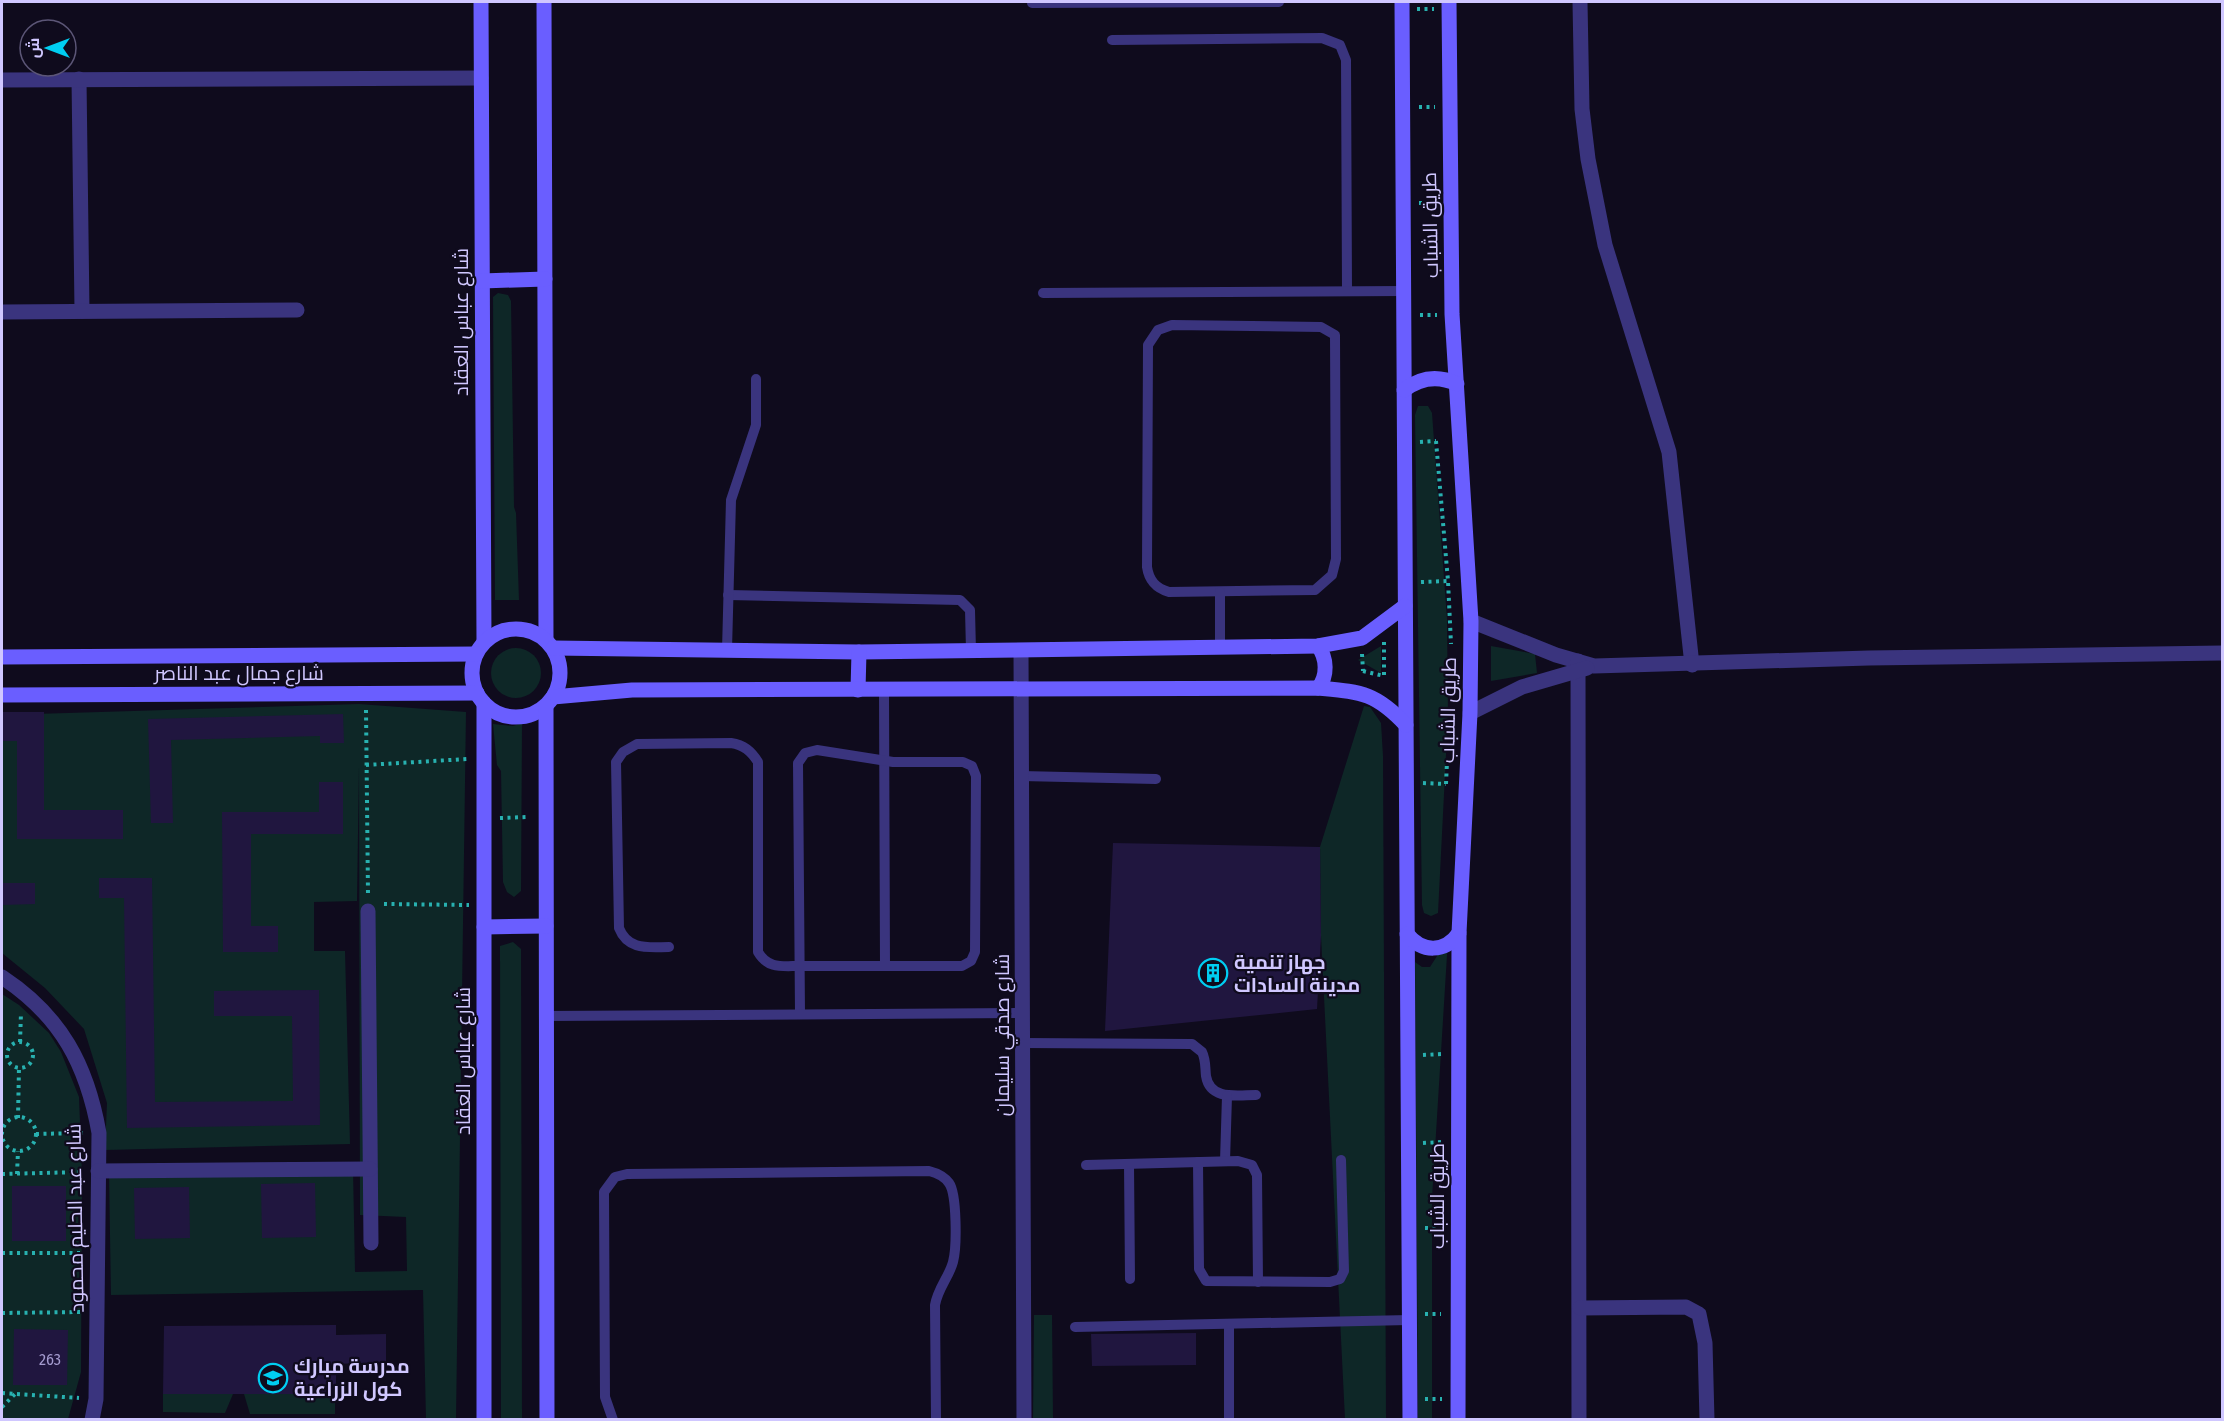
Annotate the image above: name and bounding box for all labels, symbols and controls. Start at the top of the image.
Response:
north arrow [18,18,78,78]
text: ش [24,38,43,58]
street label: طريق الشباب [1417,172,1444,278]
street label: شارع عباس العقاد [449,248,475,396]
street label: طريق الشباب [1435,657,1462,763]
street label: شارع جمال عبد الناصر [153,661,324,687]
place label: جهاز تنمية مدينة السادات [1234,950,1360,997]
street label: شارع صدقي سليمان [990,954,1018,1116]
building icon: جهاز تنمية مدينة السادات [1197,957,1229,989]
street label: شارع عباس العقاد [451,987,477,1135]
street label: شارع عبد الحليم محمود [61,1123,91,1313]
street label: طريق الشباب [1425,1143,1450,1249]
house number: 263 [39,1350,61,1369]
place label: مدرسة مبارك كول الزراعية [294,1354,410,1401]
school or university icon: مدرسة مبارك كول الزراعية [257,1362,289,1394]

